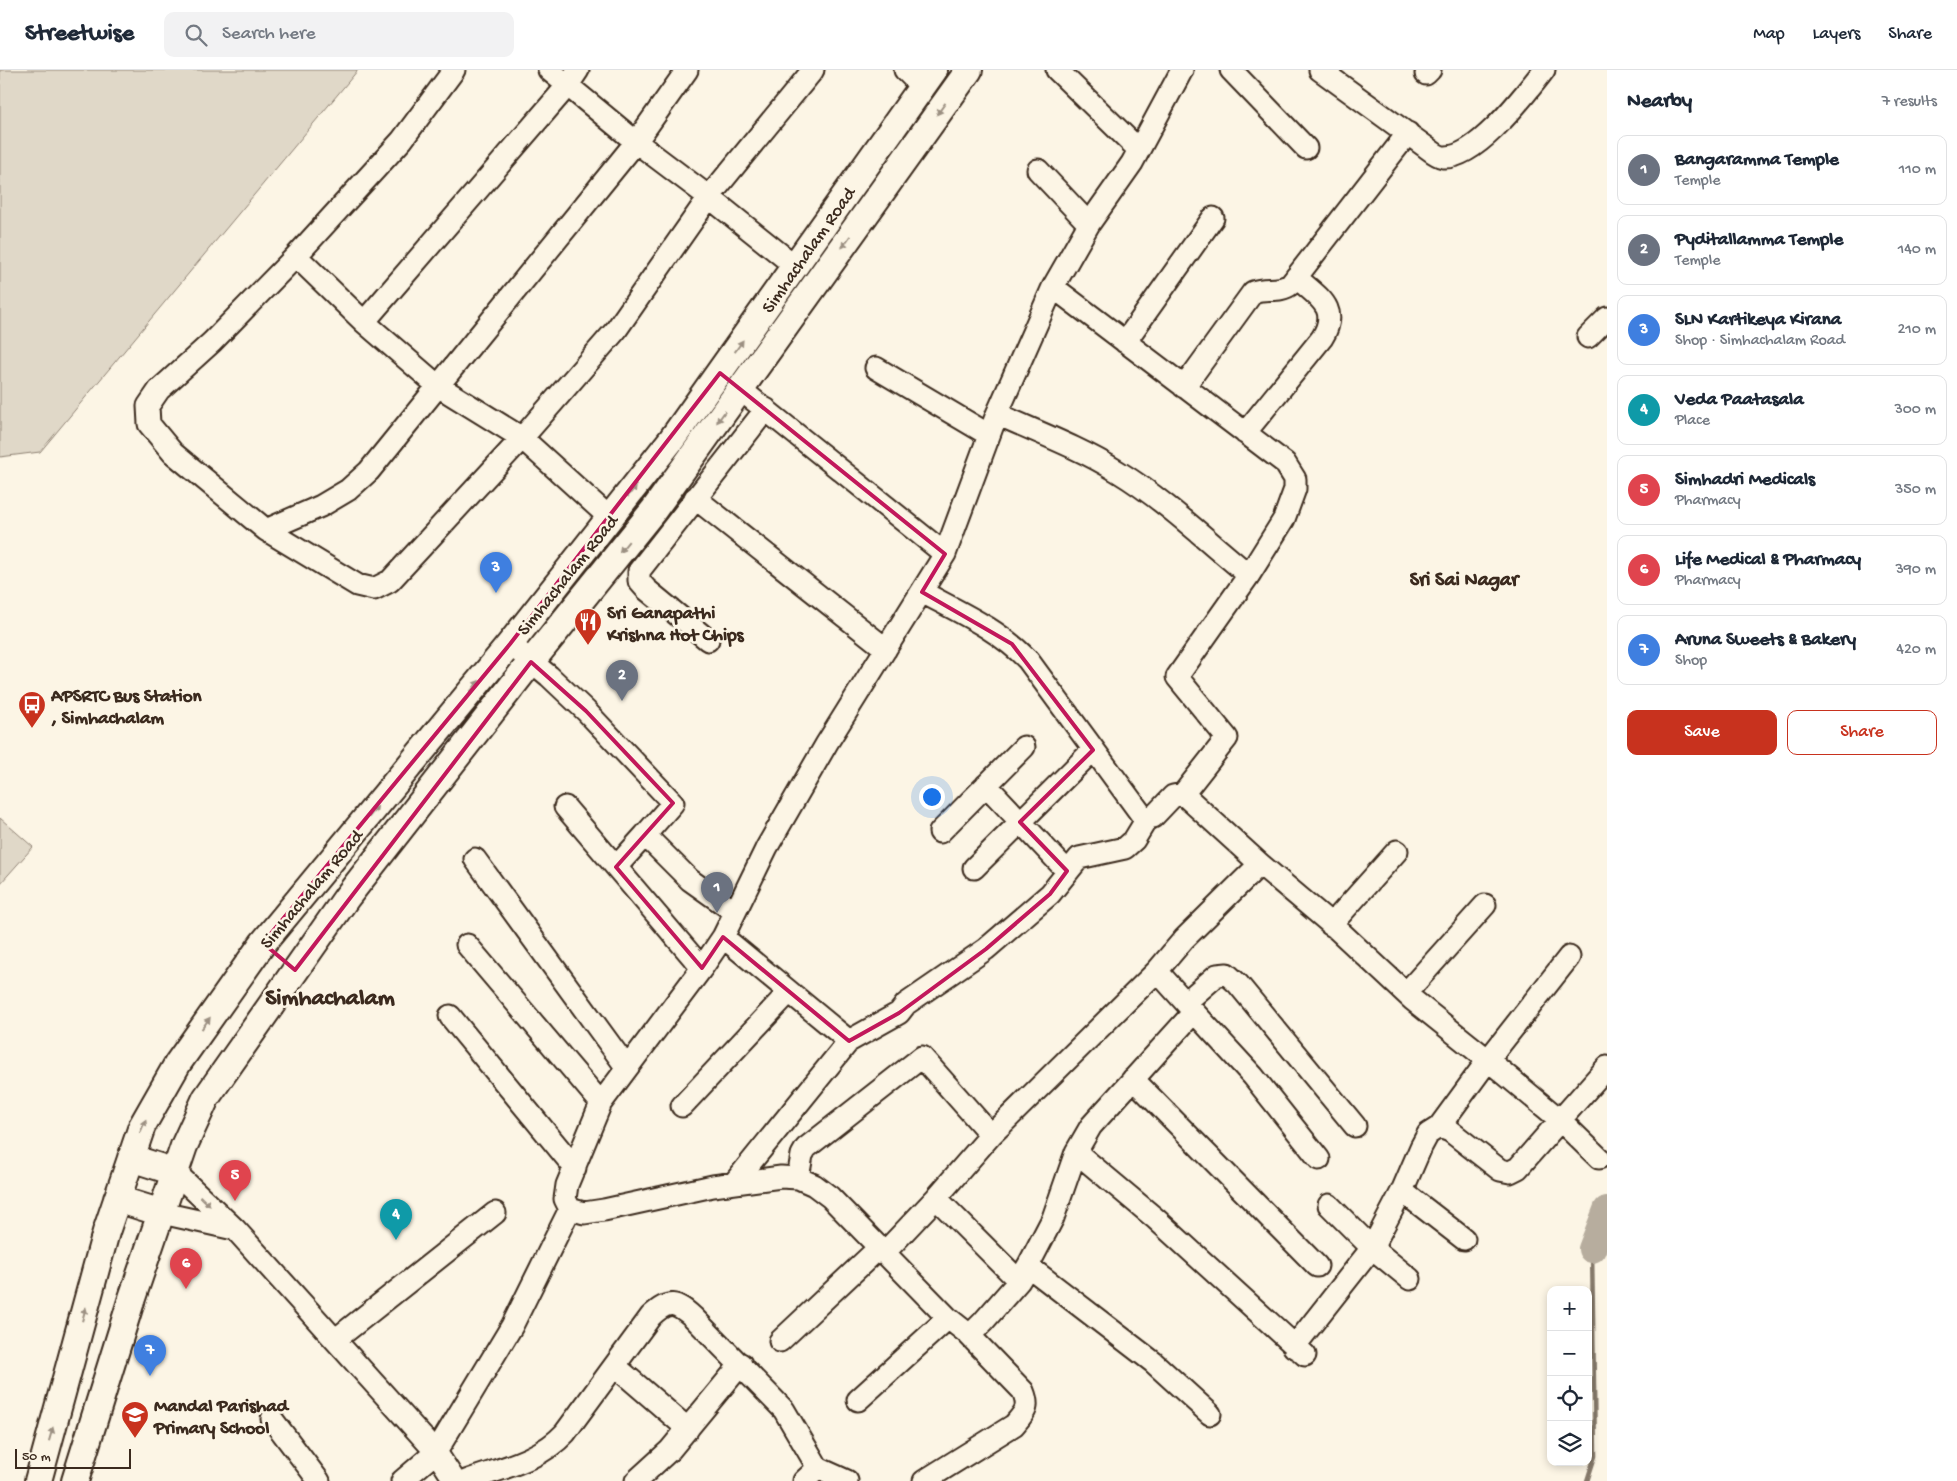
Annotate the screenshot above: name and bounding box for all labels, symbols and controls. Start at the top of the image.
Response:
search box [164,12,514,57]
text: Streetwise [25,20,134,49]
icon: search [182,21,210,49]
text: Search here [222,23,316,46]
text: Map [1753,24,1785,45]
text: Layers [1813,24,1860,45]
text: Share [1888,24,1932,45]
text: Nearby [1627,90,1692,115]
text: 7 results [1882,93,1937,112]
one-way arrow [936,102,946,116]
text: Bangaramma Temple [1675,149,1839,172]
text: 1 [1641,161,1647,180]
text: 110 m [1899,161,1936,180]
text: Temple [1675,172,1720,191]
street label: Simhachalam Road [758,182,863,318]
text: Pyditallamma Temple [1675,229,1843,252]
one-way arrow [841,235,851,248]
text: 2 [1640,241,1648,260]
text: 140 m [1898,241,1936,260]
text: Temple [1675,252,1720,271]
text: SLN Kartikeya Kirana [1675,309,1841,332]
text: 3 [1640,321,1648,340]
text: 210 m [1897,321,1936,340]
text: Shop · Simhachalam Road [1675,332,1845,351]
one-way arrow [734,339,744,353]
text: Veda Paatasala [1675,389,1804,412]
text: 4 [1640,401,1648,420]
text: 300 m [1894,401,1936,420]
one-way arrow [716,410,727,423]
text: Place [1675,412,1710,431]
text: Simhadri Medicals [1675,469,1815,492]
text: 5 [1640,481,1648,500]
text: 350 m [1895,481,1936,500]
one-way arrow [627,484,637,497]
text: Pharmacy [1675,492,1741,511]
street label: Simhachalam Road [513,510,626,641]
one-way arrow [618,540,629,553]
text: Life Medical & Pharmacy [1675,549,1861,572]
pin: 3 [480,552,512,593]
text: 6 [1640,561,1648,580]
text: 390 m [1895,561,1936,580]
district label: Sri Sai Nagar [1410,570,1520,593]
text: Pharmacy [1675,572,1741,591]
place label: Sri Ganapathi Krishna Hot Chips [606,603,745,648]
restaurant icon: Sri Ganapathi Krishna Hot Chips [573,607,603,646]
text: Aruna Sweets & Bakery [1675,629,1856,652]
text: 7 [1640,641,1648,660]
text: 420 m [1896,641,1936,660]
text: Shop [1675,652,1707,671]
pin: 2 [606,660,638,701]
one-way arrow [470,679,481,692]
place label: APSRTC Bus Station , Simhachalam [50,686,203,731]
bus stop icon: APSRTC Bus Station , Simhachalam [17,690,47,729]
button: Save [1627,710,1777,755]
button: Share [1787,710,1937,755]
your location [919,784,945,810]
one-way arrow [367,805,378,818]
street label: Simhachalam Road [256,825,370,955]
pin: 1 [701,872,733,913]
district label: Simhachalam [265,985,395,1014]
one-way arrow [201,1016,211,1030]
one-way arrow [139,1119,147,1133]
pin: 5 [219,1160,251,1201]
one-way arrow [199,1195,211,1207]
pin: 4 [380,1199,412,1240]
pin: 6 [170,1248,202,1289]
map controls [1547,1286,1592,1466]
button: + [1547,1286,1592,1331]
one-way arrow [80,1307,88,1322]
button: − [1547,1331,1592,1376]
pin: 7 [134,1335,166,1376]
button: locate [1547,1376,1592,1421]
place label: Mandal Parishad Primary School [153,1396,290,1441]
school or university icon: Mandal Parishad Primary School [120,1400,150,1439]
button: layers [1547,1421,1592,1466]
one-way arrow [48,1426,56,1441]
scale bar [15,1446,131,1469]
text: 50 m [22,1449,51,1466]

